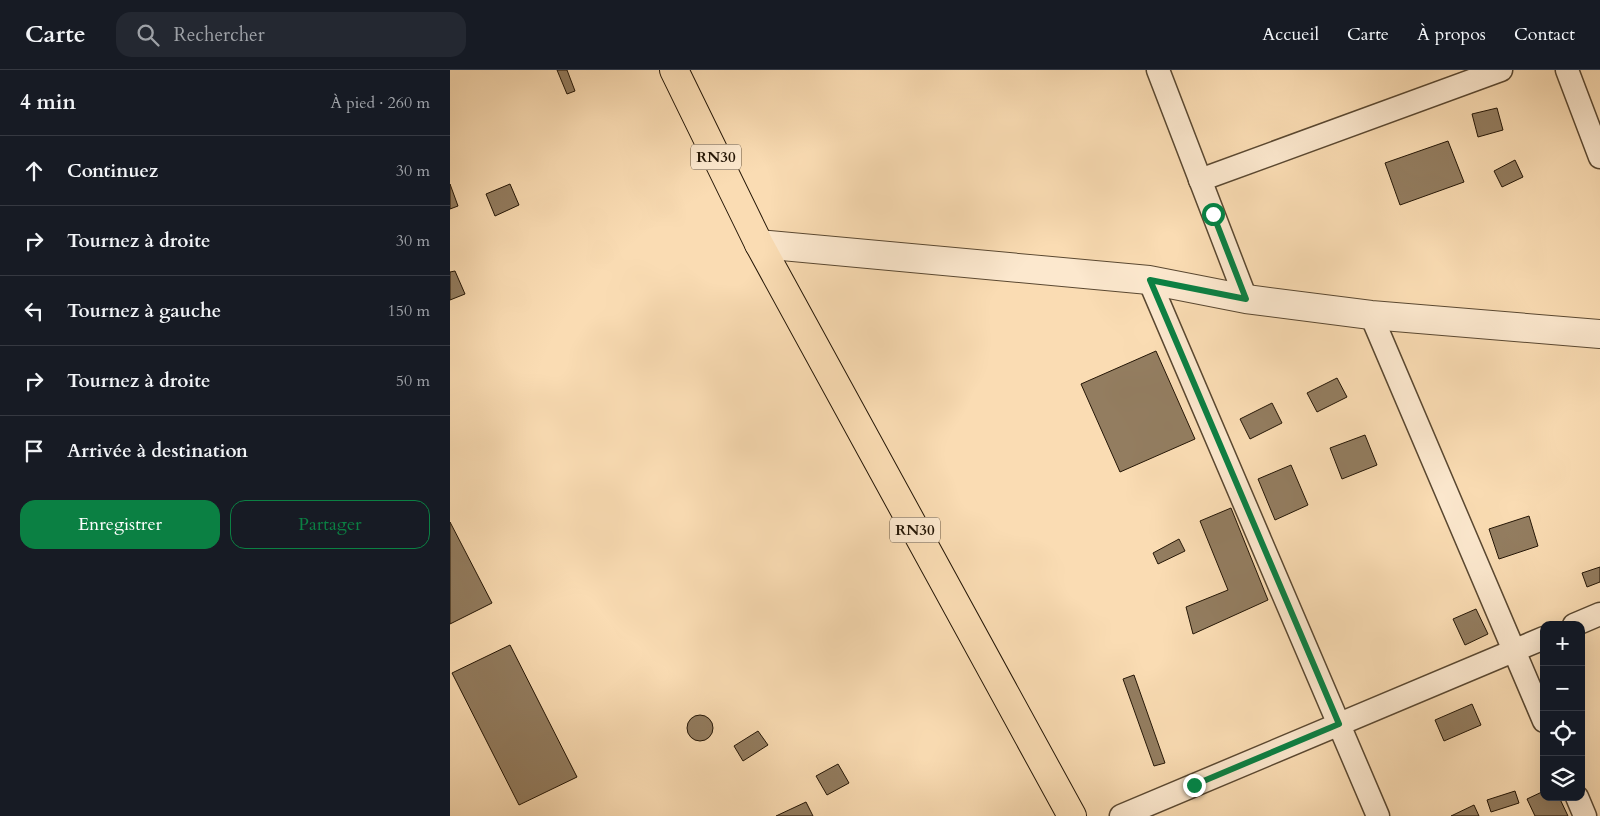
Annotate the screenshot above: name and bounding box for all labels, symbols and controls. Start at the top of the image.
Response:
search box [116,12,466,57]
text: Carte [25,18,86,51]
icon: search [134,21,162,49]
text: Rechercher [174,22,265,48]
text: Accueil [1262,22,1319,47]
text: Carte [1347,22,1389,47]
text: À propos [1417,22,1486,47]
text: Contact [1514,22,1575,47]
text: 4 min [20,88,76,117]
text: À pied · 260 m [330,92,430,114]
road number: RN30 [691,144,741,170]
icon: ahead [20,157,48,185]
text: Continuez [67,158,158,184]
text: 30 m [396,160,430,182]
route start [1202,203,1225,226]
icon: right [20,227,48,255]
text: Tournez à droite [67,228,210,254]
text: 30 m [396,230,430,252]
icon: left [20,297,48,325]
text: Tournez à gauche [67,298,221,324]
text: 150 m [388,300,430,322]
icon: right [20,367,48,395]
text: Tournez à droite [67,368,210,394]
text: 50 m [396,370,430,392]
icon: arrive [20,437,48,465]
text: Arrivée à destination [67,438,248,464]
button: Enregistrer [20,500,220,549]
button: Partager [230,500,430,549]
road number: RN30 [890,518,940,542]
map controls [1540,621,1585,801]
button: + [1540,621,1585,666]
button: − [1540,666,1585,711]
button: locate [1540,711,1585,756]
button: layers [1540,756,1585,801]
route end [1183,774,1206,797]

